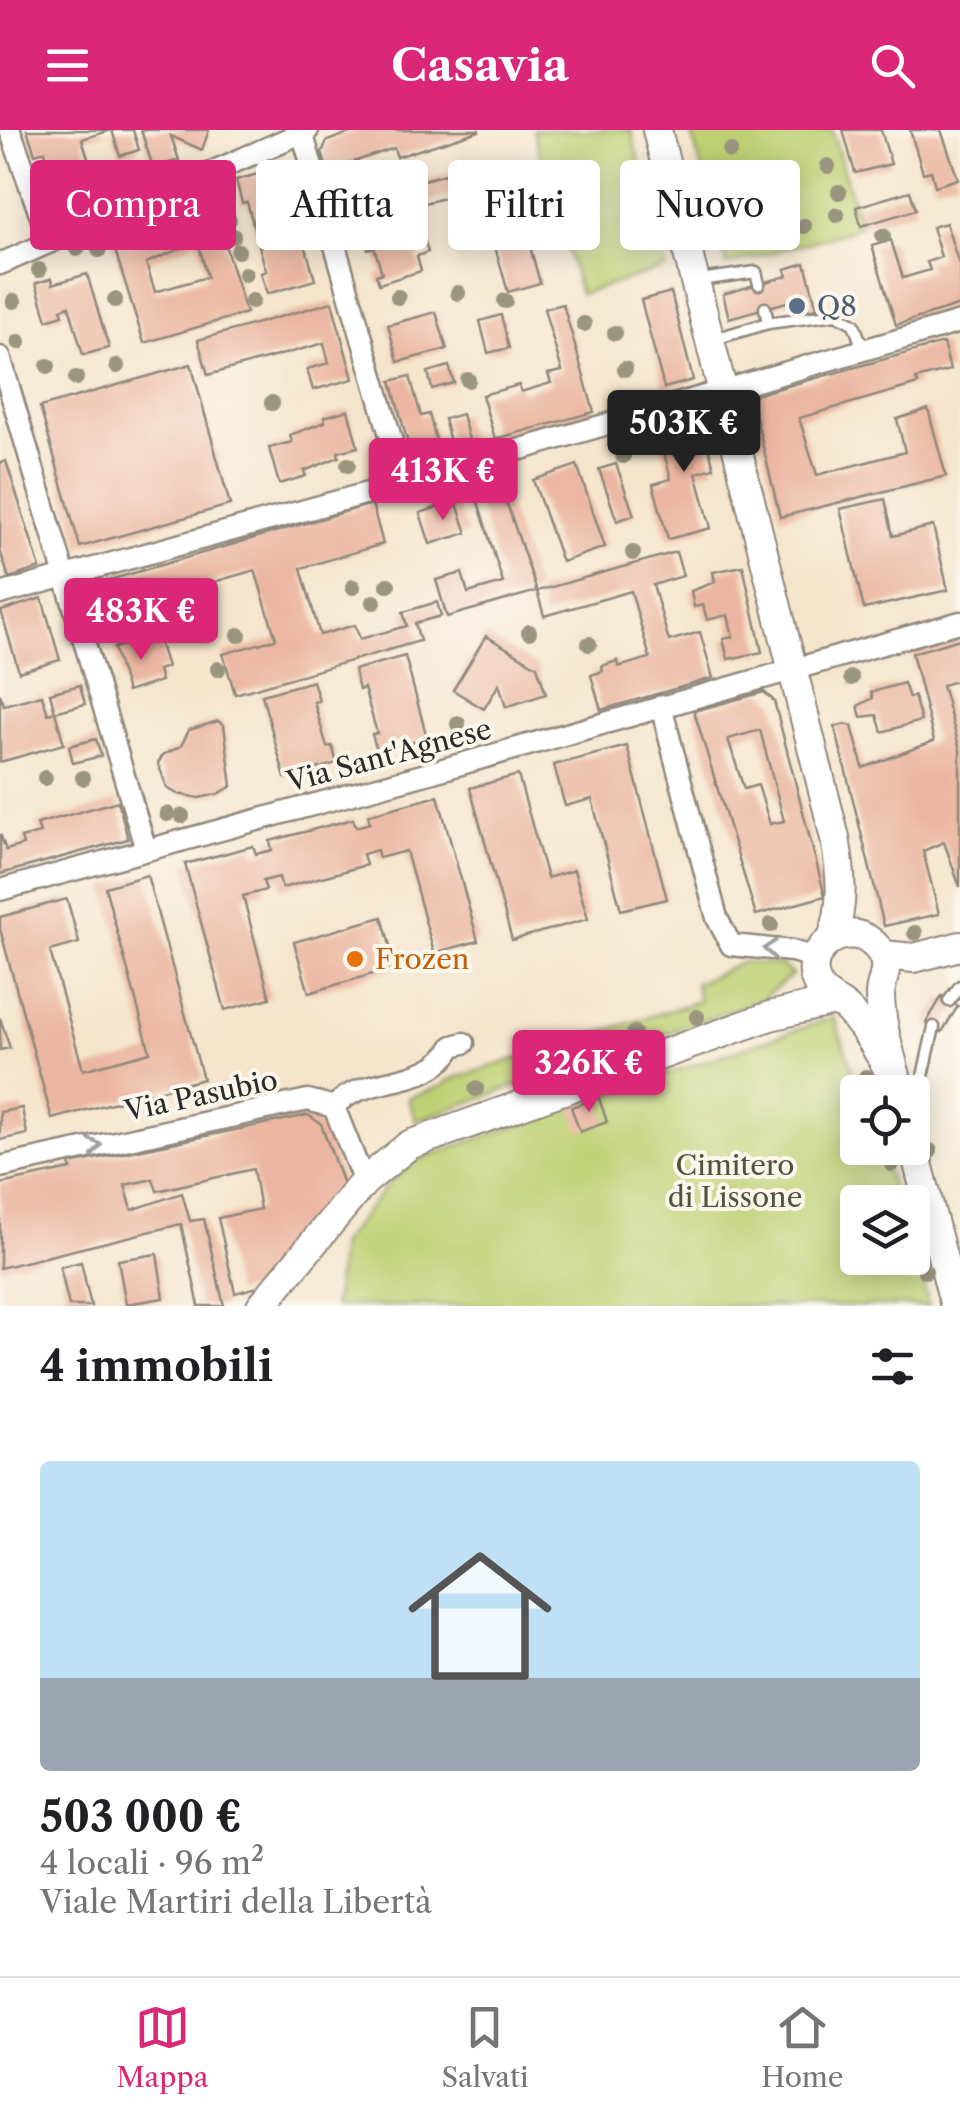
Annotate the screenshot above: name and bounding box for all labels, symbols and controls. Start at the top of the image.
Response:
text: Casavia [391,37,569,93]
icon: menu [40,38,95,93]
icon: search [865,38,920,93]
chip: Compra [30,160,236,250]
chip: Affitta [256,160,428,250]
chip: Filtri [448,160,600,250]
chip: Nuovo [620,160,800,250]
place label: Q8 [817,289,857,323]
marker: Q8 [786,295,808,317]
pin: 503K € [603,390,765,475]
text: 503K € [629,403,739,442]
pin: 413K € [362,438,524,523]
text: 413K € [391,451,495,490]
pin: 483K € [60,578,222,663]
text: 483K € [86,591,196,630]
street label: Via Sant'Agnese [282,711,495,799]
one-way arrow [762,938,778,960]
place label: Frozen [375,942,469,976]
marker: Frozen [344,948,366,970]
pin: 326K € [508,1030,670,1115]
text: 326K € [534,1043,644,1082]
street label: Via Pasubio [120,1062,281,1128]
map controls [840,1075,930,1275]
button: locate [840,1075,930,1165]
one-way arrow [86,1137,103,1158]
park label: Cimitero di Lissone [668,1148,802,1214]
button: layers [840,1185,930,1275]
icon: filters [865,1339,920,1394]
text: 4 immobili [40,1340,273,1392]
icon: home [390,1526,570,1706]
text: 503 000 € [40,1791,242,1843]
text: 4 locali · 96 m² [40,1843,264,1882]
text: Viale Martiri della Libertà [40,1882,432,1921]
tab: Mappa [116,2000,209,2094]
tab: Salvati [441,2000,528,2094]
tab: Home [761,2000,844,2094]

